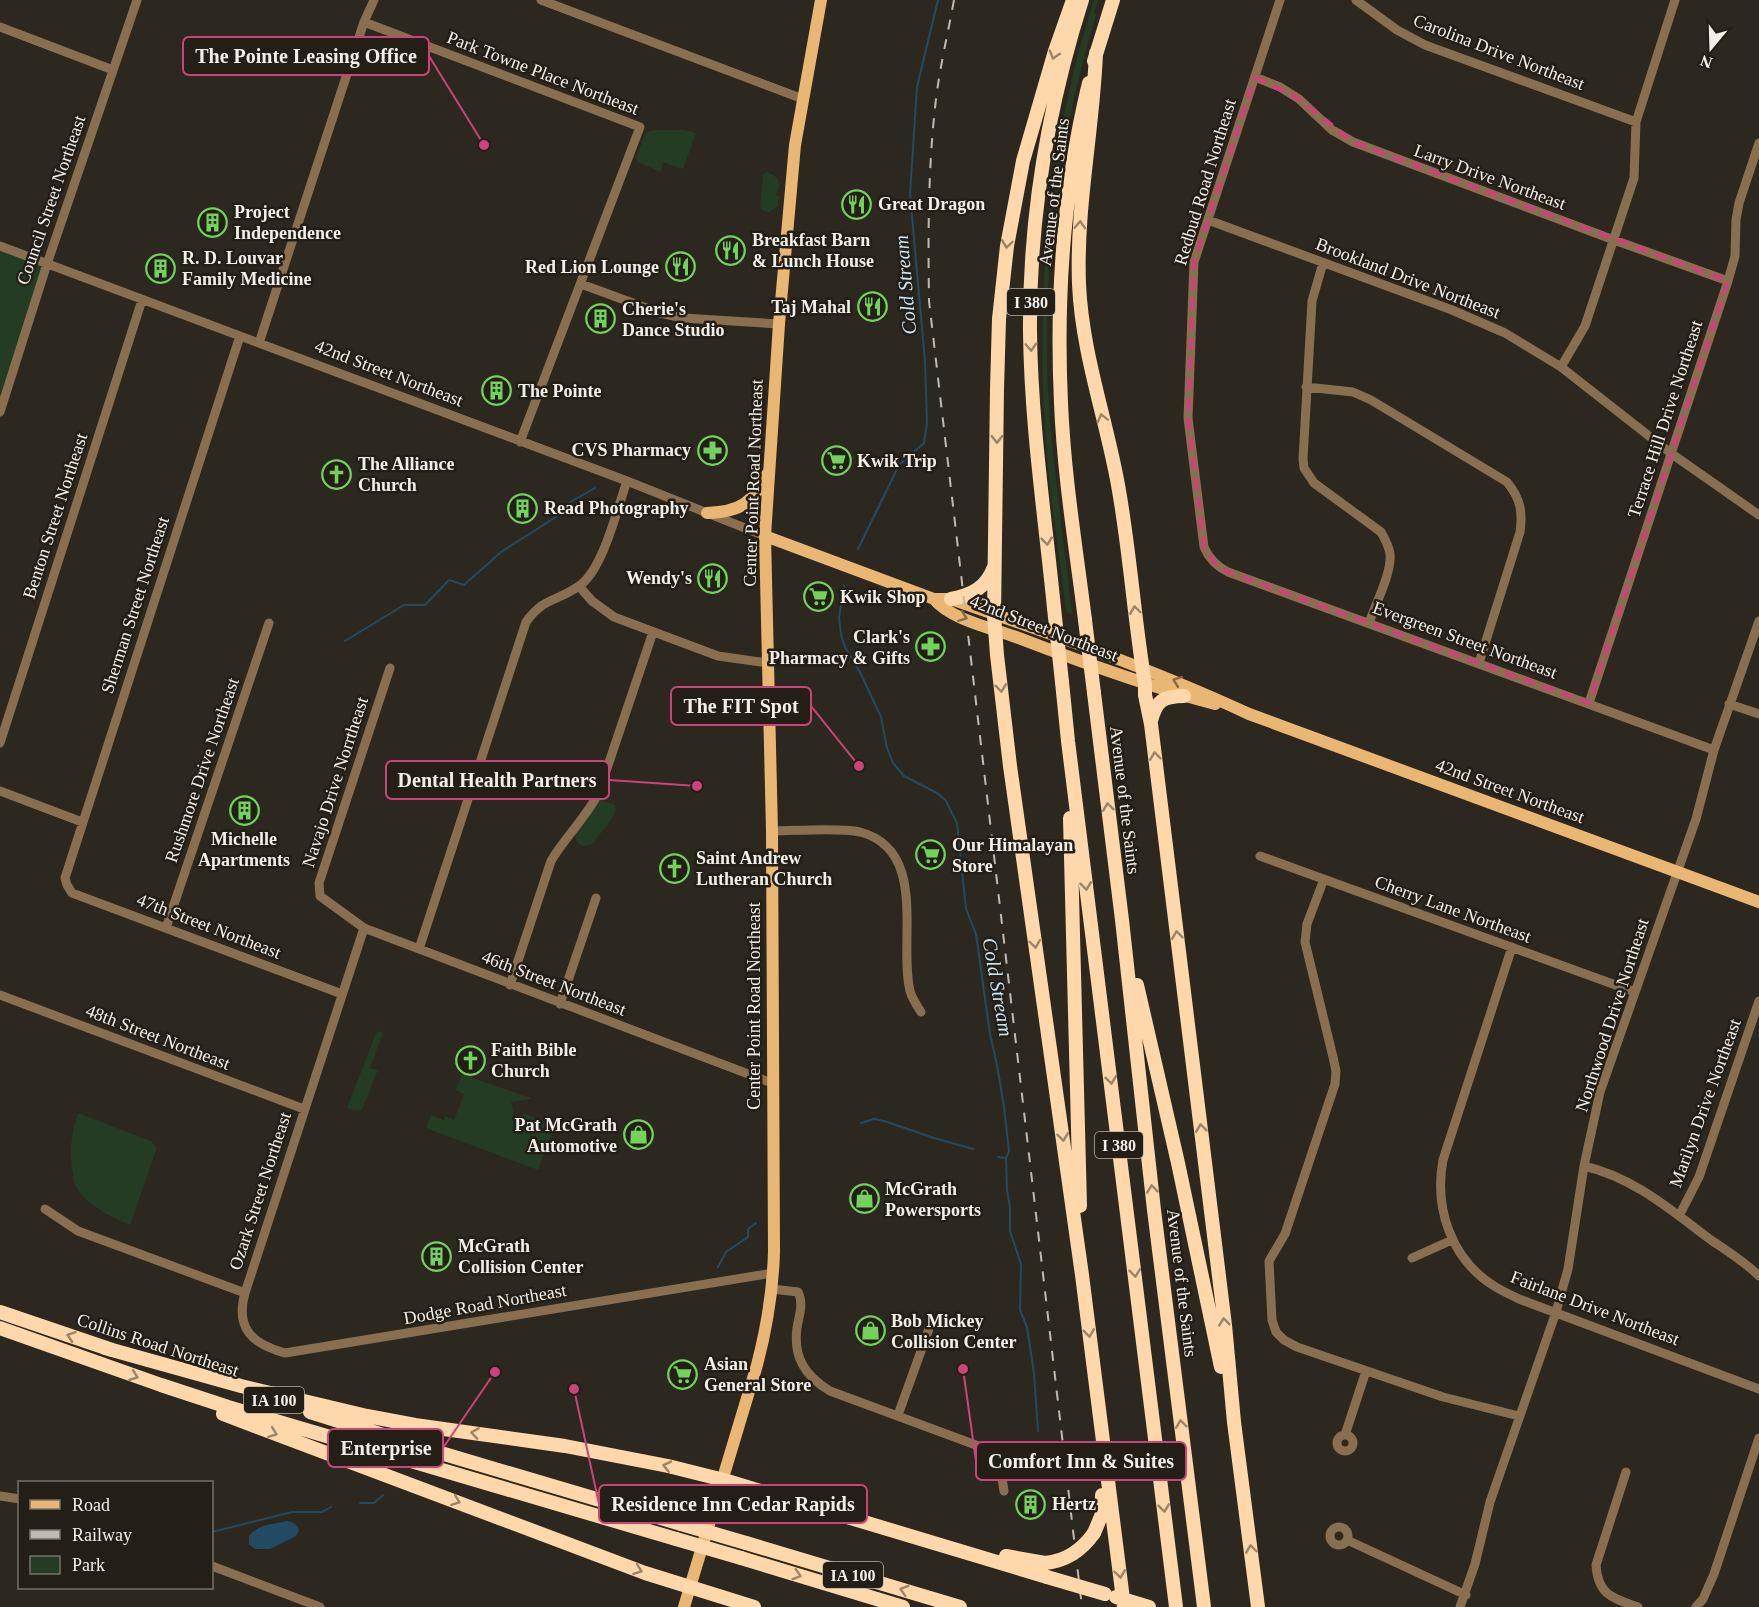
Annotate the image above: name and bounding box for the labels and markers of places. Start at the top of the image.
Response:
callout: The Pointe Leasing Office [183,37,429,75]
restaurant icon: Great Dragon [841,188,873,220]
place label: Great Dragon [878,194,985,214]
place label: Project Independence [234,202,341,243]
building icon: Project Independence [197,206,229,238]
place label: Breakfast Barn & Lunch House [752,230,874,271]
restaurant icon: Breakfast Barn & Lunch House [715,234,747,266]
place label: R. D. Louvar Family Medicine [182,248,311,289]
restaurant icon: Red Lion Lounge [664,251,696,283]
building icon: R. D. Louvar Family Medicine [145,252,177,284]
place label: Red Lion Lounge [525,257,659,277]
restaurant icon: Taj Mahal [856,291,888,323]
place label: Taj Mahal [771,297,851,317]
place label: Cherie's Dance Studio [622,299,725,340]
building icon: Cherie's Dance Studio [585,303,617,335]
building icon: The Pointe [481,375,513,407]
place label: The Pointe [518,381,602,401]
pharmacy icon: CVS Pharmacy [696,434,728,466]
place label: CVS Pharmacy [572,440,691,460]
supermarket icon: Kwik Trip [820,445,852,477]
place label: Kwik Trip [857,451,937,471]
place label: The Alliance Church [358,454,455,495]
church icon: The Alliance Church [321,458,353,490]
building icon: Read Photography [507,492,539,524]
place label: Read Photography [544,498,689,518]
restaurant icon: Wendy's [697,562,729,594]
place label: Wendy's [626,568,692,588]
supermarket icon: Kwik Shop [803,581,835,613]
place label: Kwik Shop [840,587,926,607]
place label: Clark's Pharmacy & Gifts [769,627,910,668]
pharmacy icon: Clark's Pharmacy & Gifts [915,631,947,663]
callout: The FIT Spot [671,687,811,725]
callout: Dental Health Partners [386,761,609,799]
building icon: Michelle Apartments [228,794,260,826]
place label: Michelle Apartments [198,829,290,870]
place label: Our Himalayan Store [952,835,1073,876]
supermarket icon: Our Himalayan Store [915,839,947,871]
place label: Saint Andrew Lutheran Church [696,848,832,889]
church icon: Saint Andrew Lutheran Church [659,852,691,884]
place label: Faith Bible Church [491,1040,577,1081]
church icon: Faith Bible Church [454,1044,486,1076]
place label: Pat McGrath Automotive [515,1115,617,1156]
shop icon: Pat McGrath Automotive [622,1119,654,1151]
place label: McGrath Powersports [885,1179,981,1220]
shop icon: McGrath Powersports [848,1183,880,1215]
place label: McGrath Collision Center [458,1236,584,1277]
building icon: McGrath Collision Center [421,1240,453,1272]
place label: Bob Mickey Collision Center [891,1311,1017,1352]
shop icon: Bob Mickey Collision Center [854,1315,886,1347]
place label: Asian General Store [704,1354,811,1395]
supermarket icon: Asian General Store [667,1358,699,1390]
callout: Enterprise [328,1429,443,1467]
callout: Comfort Inn & Suites [976,1442,1186,1480]
callout: Residence Inn Cedar Rapids [599,1485,867,1523]
building icon: Hertz [1015,1488,1047,1520]
place label: Hertz [1052,1494,1096,1514]

